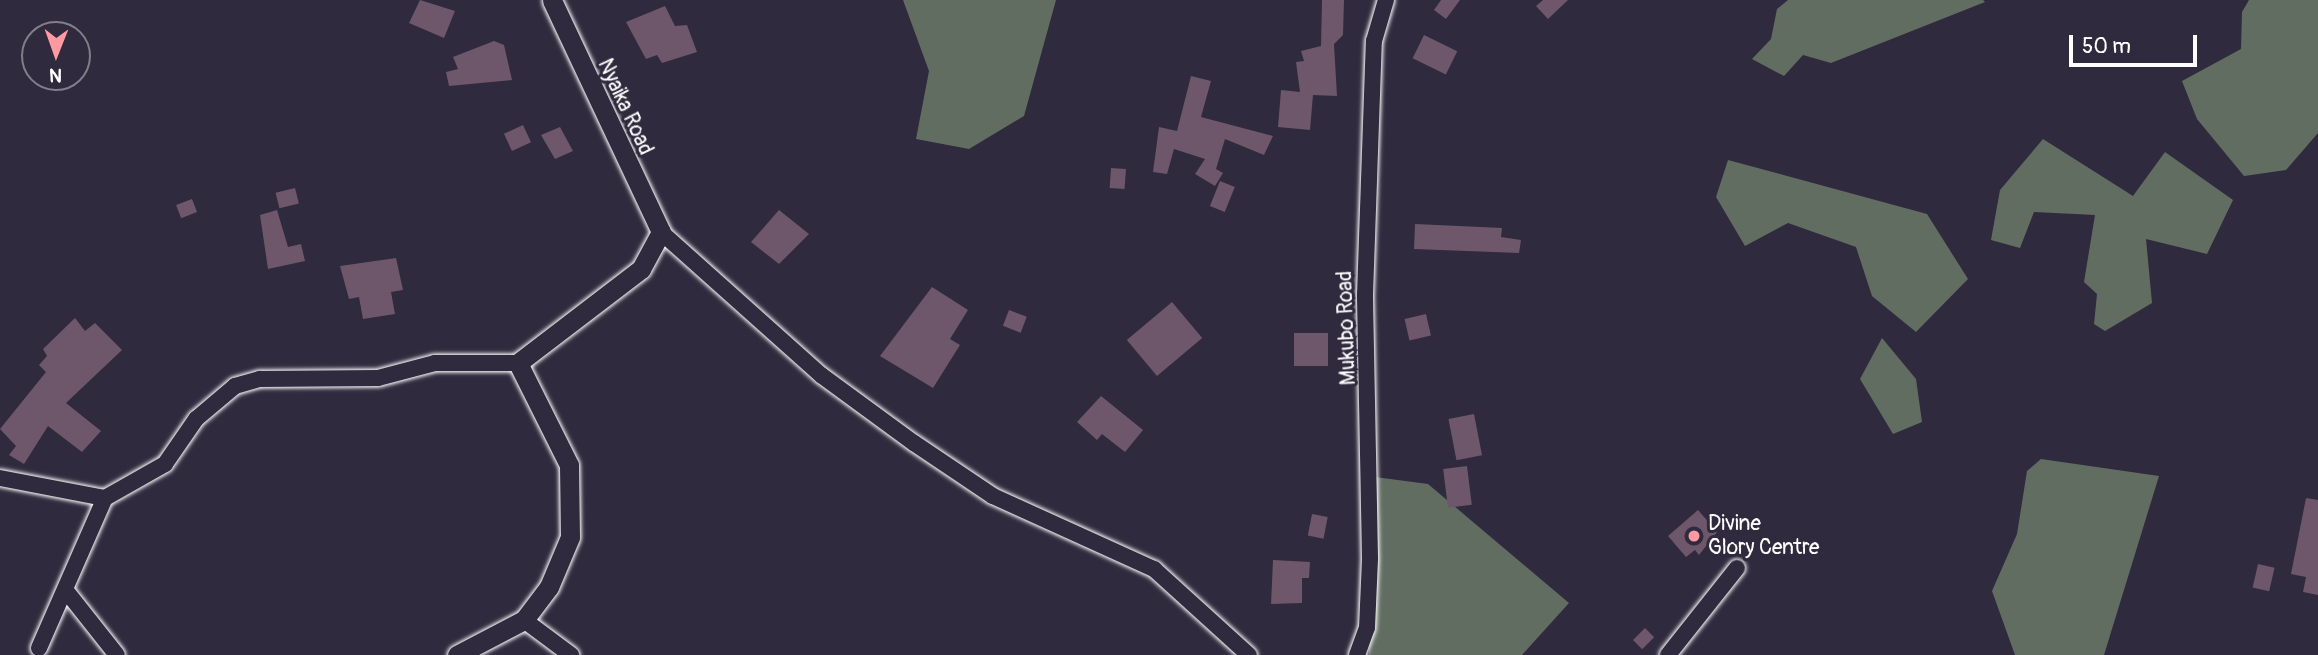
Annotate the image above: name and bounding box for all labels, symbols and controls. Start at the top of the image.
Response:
north arrow [21,21,91,91]
scale bar [2073,21,2201,65]
text: 50 m [2082,33,2131,60]
street label: Nyaika Road [592,55,658,159]
text: N [49,63,62,87]
street label: Mukubo Road [1332,270,1362,386]
place label: Divine Glory Centre [1708,511,1819,561]
marker: Divine Glory Centre [1686,528,1702,544]

